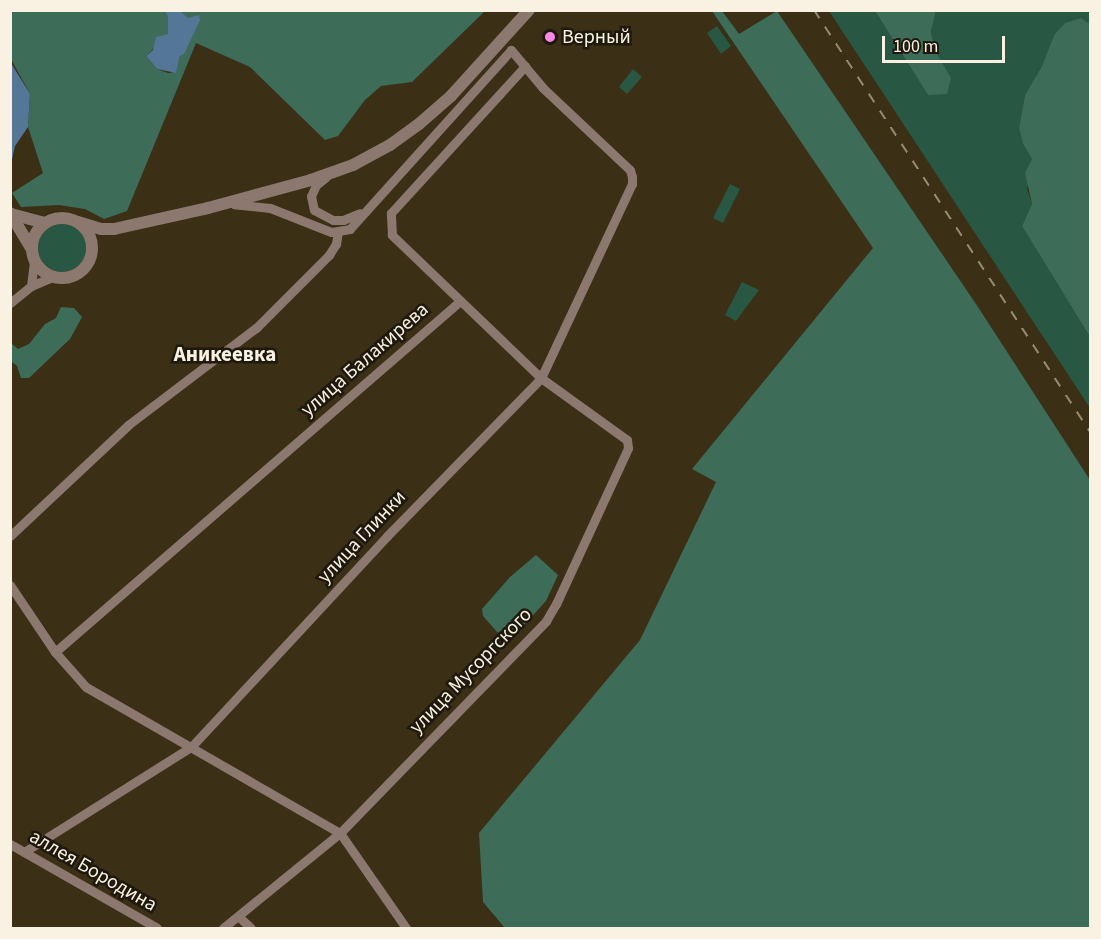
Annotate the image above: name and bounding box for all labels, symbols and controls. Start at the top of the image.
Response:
scale bar [885,24,1008,62]
place label: Верный [562,25,631,49]
marker: Верный [543,30,557,44]
text: 100 m [893,34,938,59]
street label: улица Балакирева [296,298,434,422]
district label: Аникеевка [174,341,276,367]
street label: улица Глинки [313,485,411,589]
street label: улица Мусоргского [405,603,537,739]
street label: аллея Бородина [25,825,161,917]

